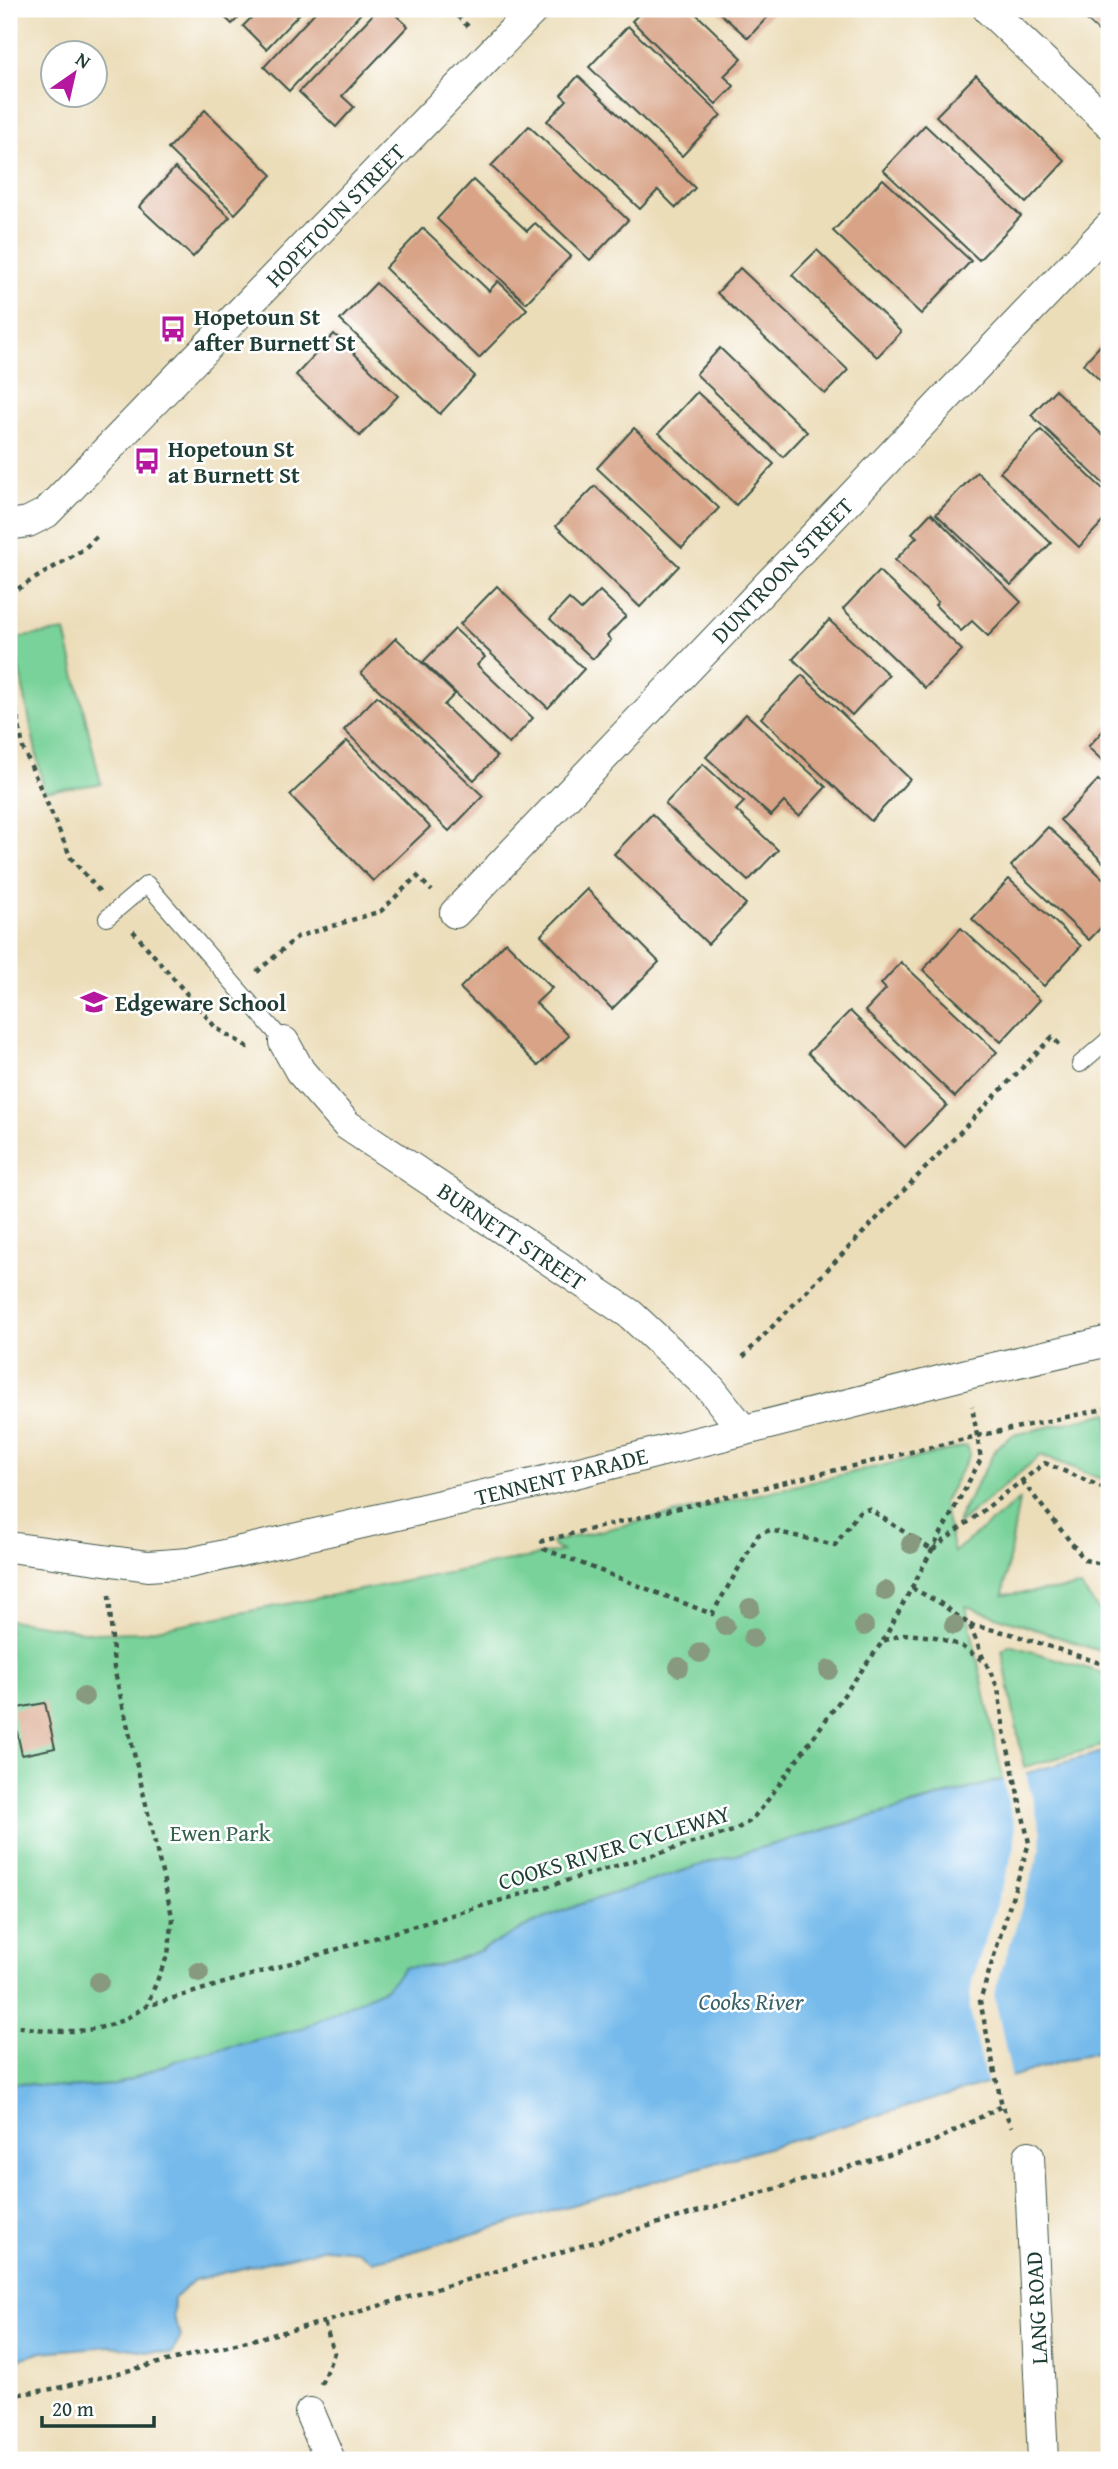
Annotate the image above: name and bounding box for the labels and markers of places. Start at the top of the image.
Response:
place label: Hopetoun St after Burnett St [194,300,356,359]
bus stop icon: Hopetoun St after Burnett St [158,314,188,344]
place label: Hopetoun St at Burnett St [168,432,300,491]
bus stop icon: Hopetoun St at Burnett St [132,446,162,476]
place label: Edgeware School [115,986,286,1019]
school or university icon: Edgeware School [79,987,109,1017]

